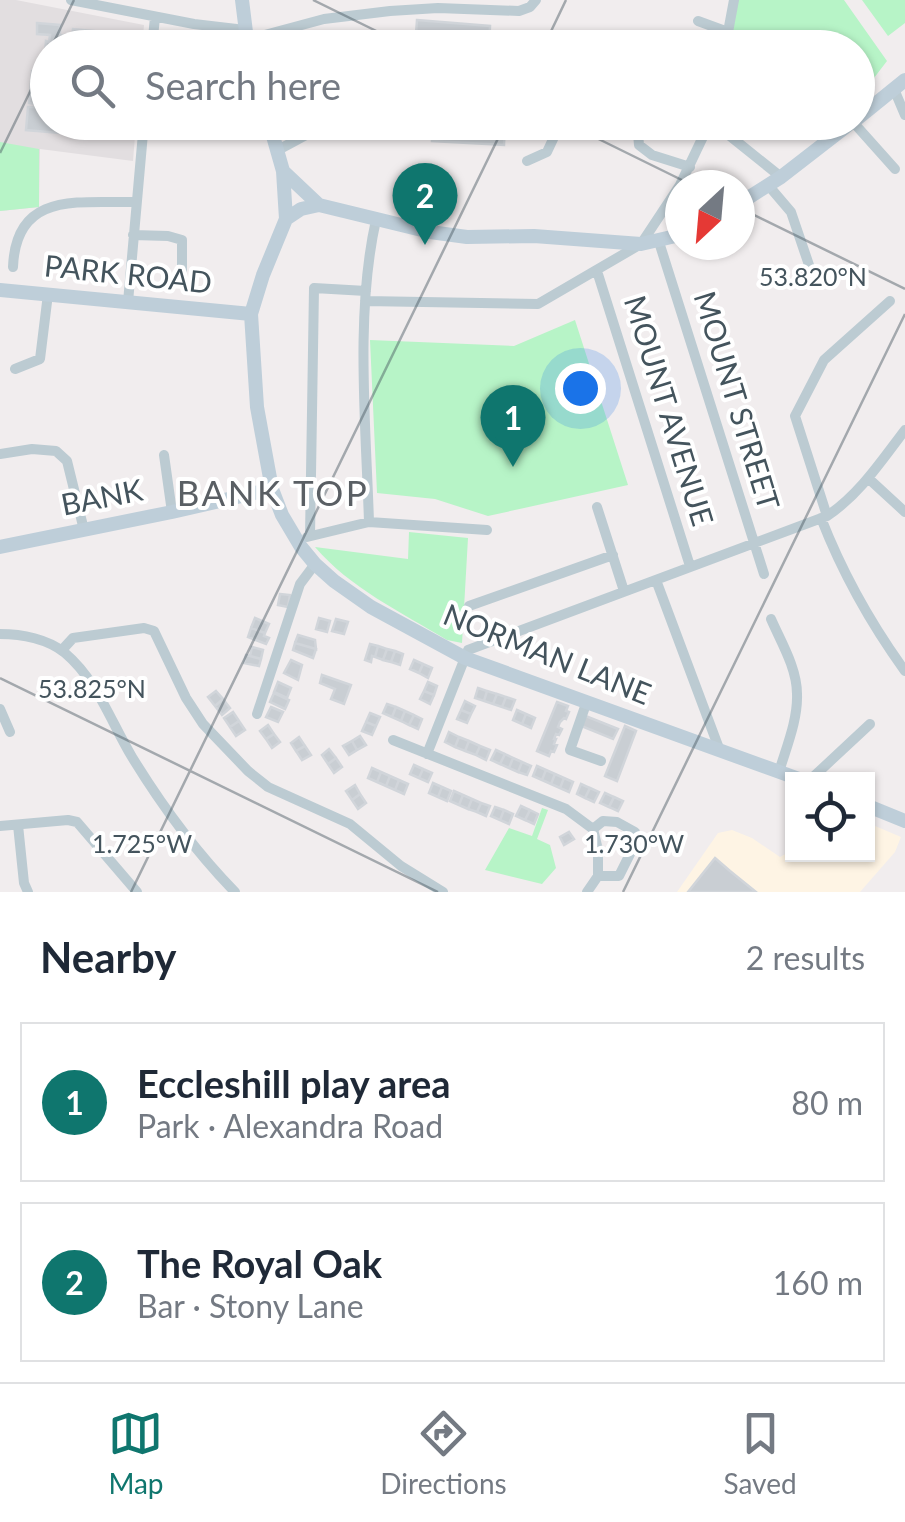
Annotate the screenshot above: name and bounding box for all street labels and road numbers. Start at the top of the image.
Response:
street label: PARK ROAD [43,246,214,300]
street label: MOUNT STREET [688,287,788,514]
street label: MOUNT AVENUE [618,291,722,530]
street label: BANK [58,471,146,522]
street label: NORMAN LANE [439,595,657,711]

